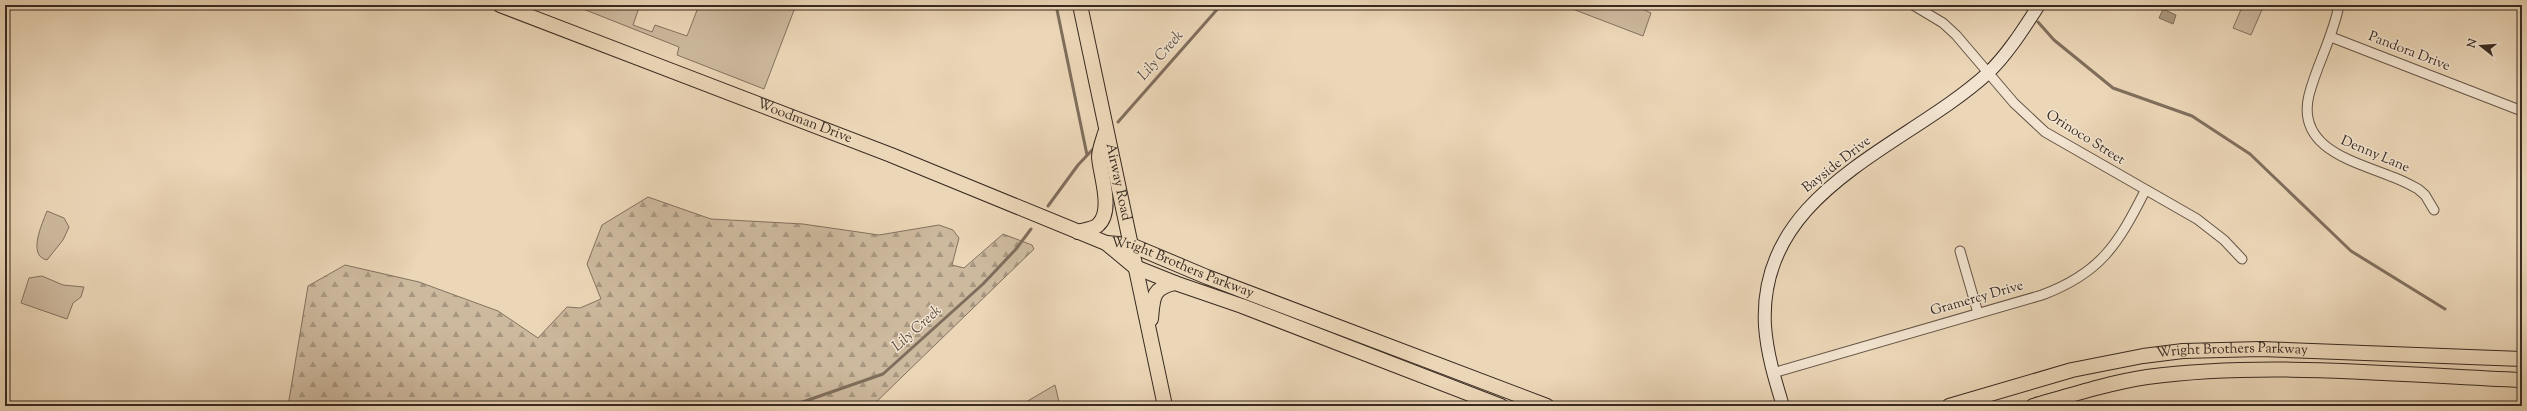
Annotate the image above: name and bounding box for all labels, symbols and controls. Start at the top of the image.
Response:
water label: Lily Creek [1133,26,1189,86]
north arrow [2461,26,2501,66]
street label: Pandora Drive [2365,27,2453,77]
text: N [2463,37,2481,51]
street label: Woodman Drive [754,94,855,149]
street label: Orinoco Street [2042,106,2129,170]
street label: Denny Lane [2337,131,2413,179]
street label: Bayside Drive [1798,132,1876,198]
street label: Airway Road [1100,141,1135,223]
street label: Wright Brothers Parkway [1110,233,1257,304]
street label: Gramercy Drive [1928,276,2026,322]
water label: Lily Creek [888,301,947,357]
street label: Wright Brothers Parkway [2155,339,2308,364]

